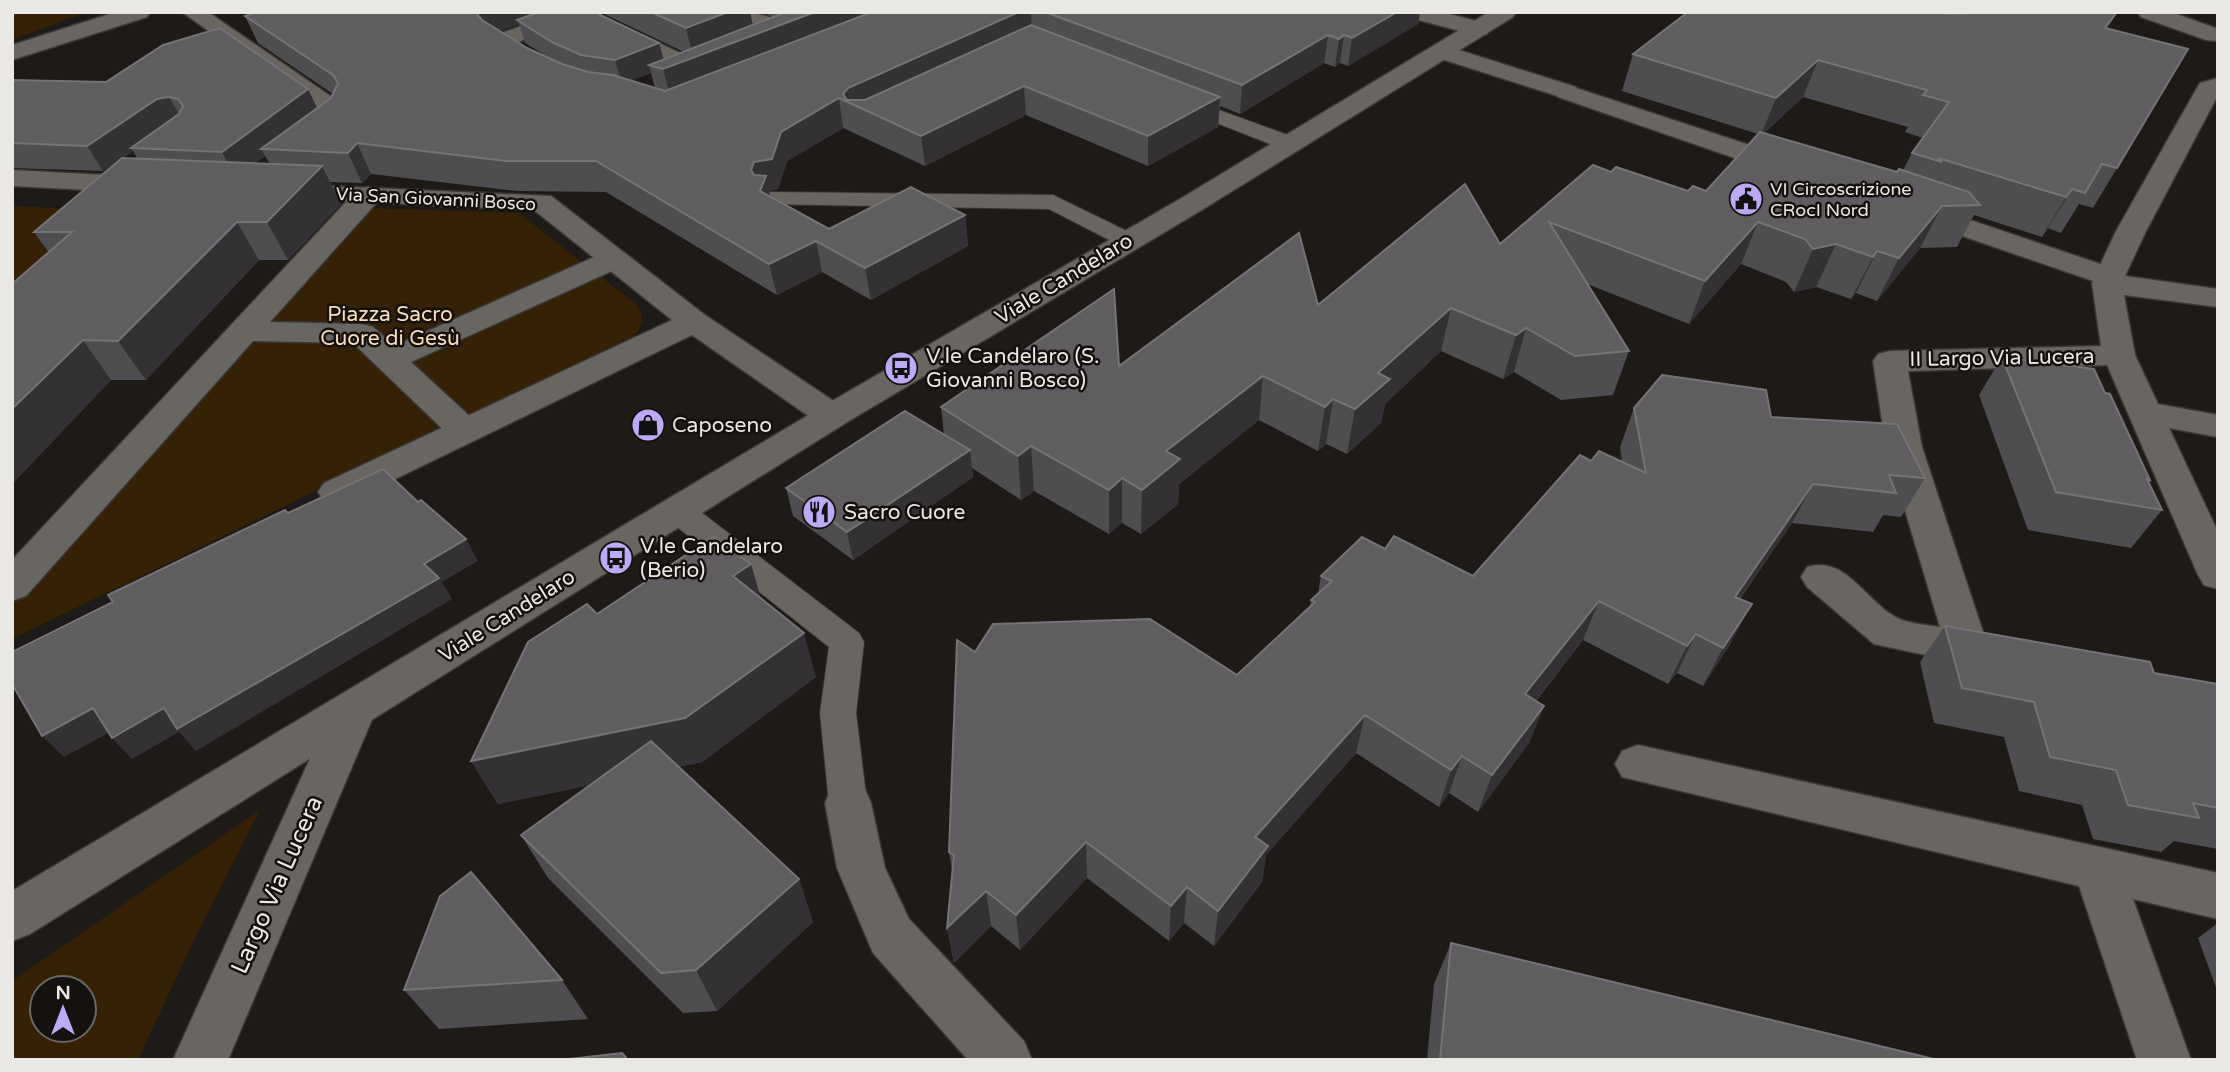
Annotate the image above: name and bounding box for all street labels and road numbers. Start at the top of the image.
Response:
street label: Via San Giovanni Bosco [335,183,537,215]
street label: Viale Candelaro [991,228,1137,330]
street label: II Largo Via Lucera [1909,344,2095,372]
street label: Viale Candelaro [434,564,580,668]
street label: Largo Via Lucera [225,792,329,978]

